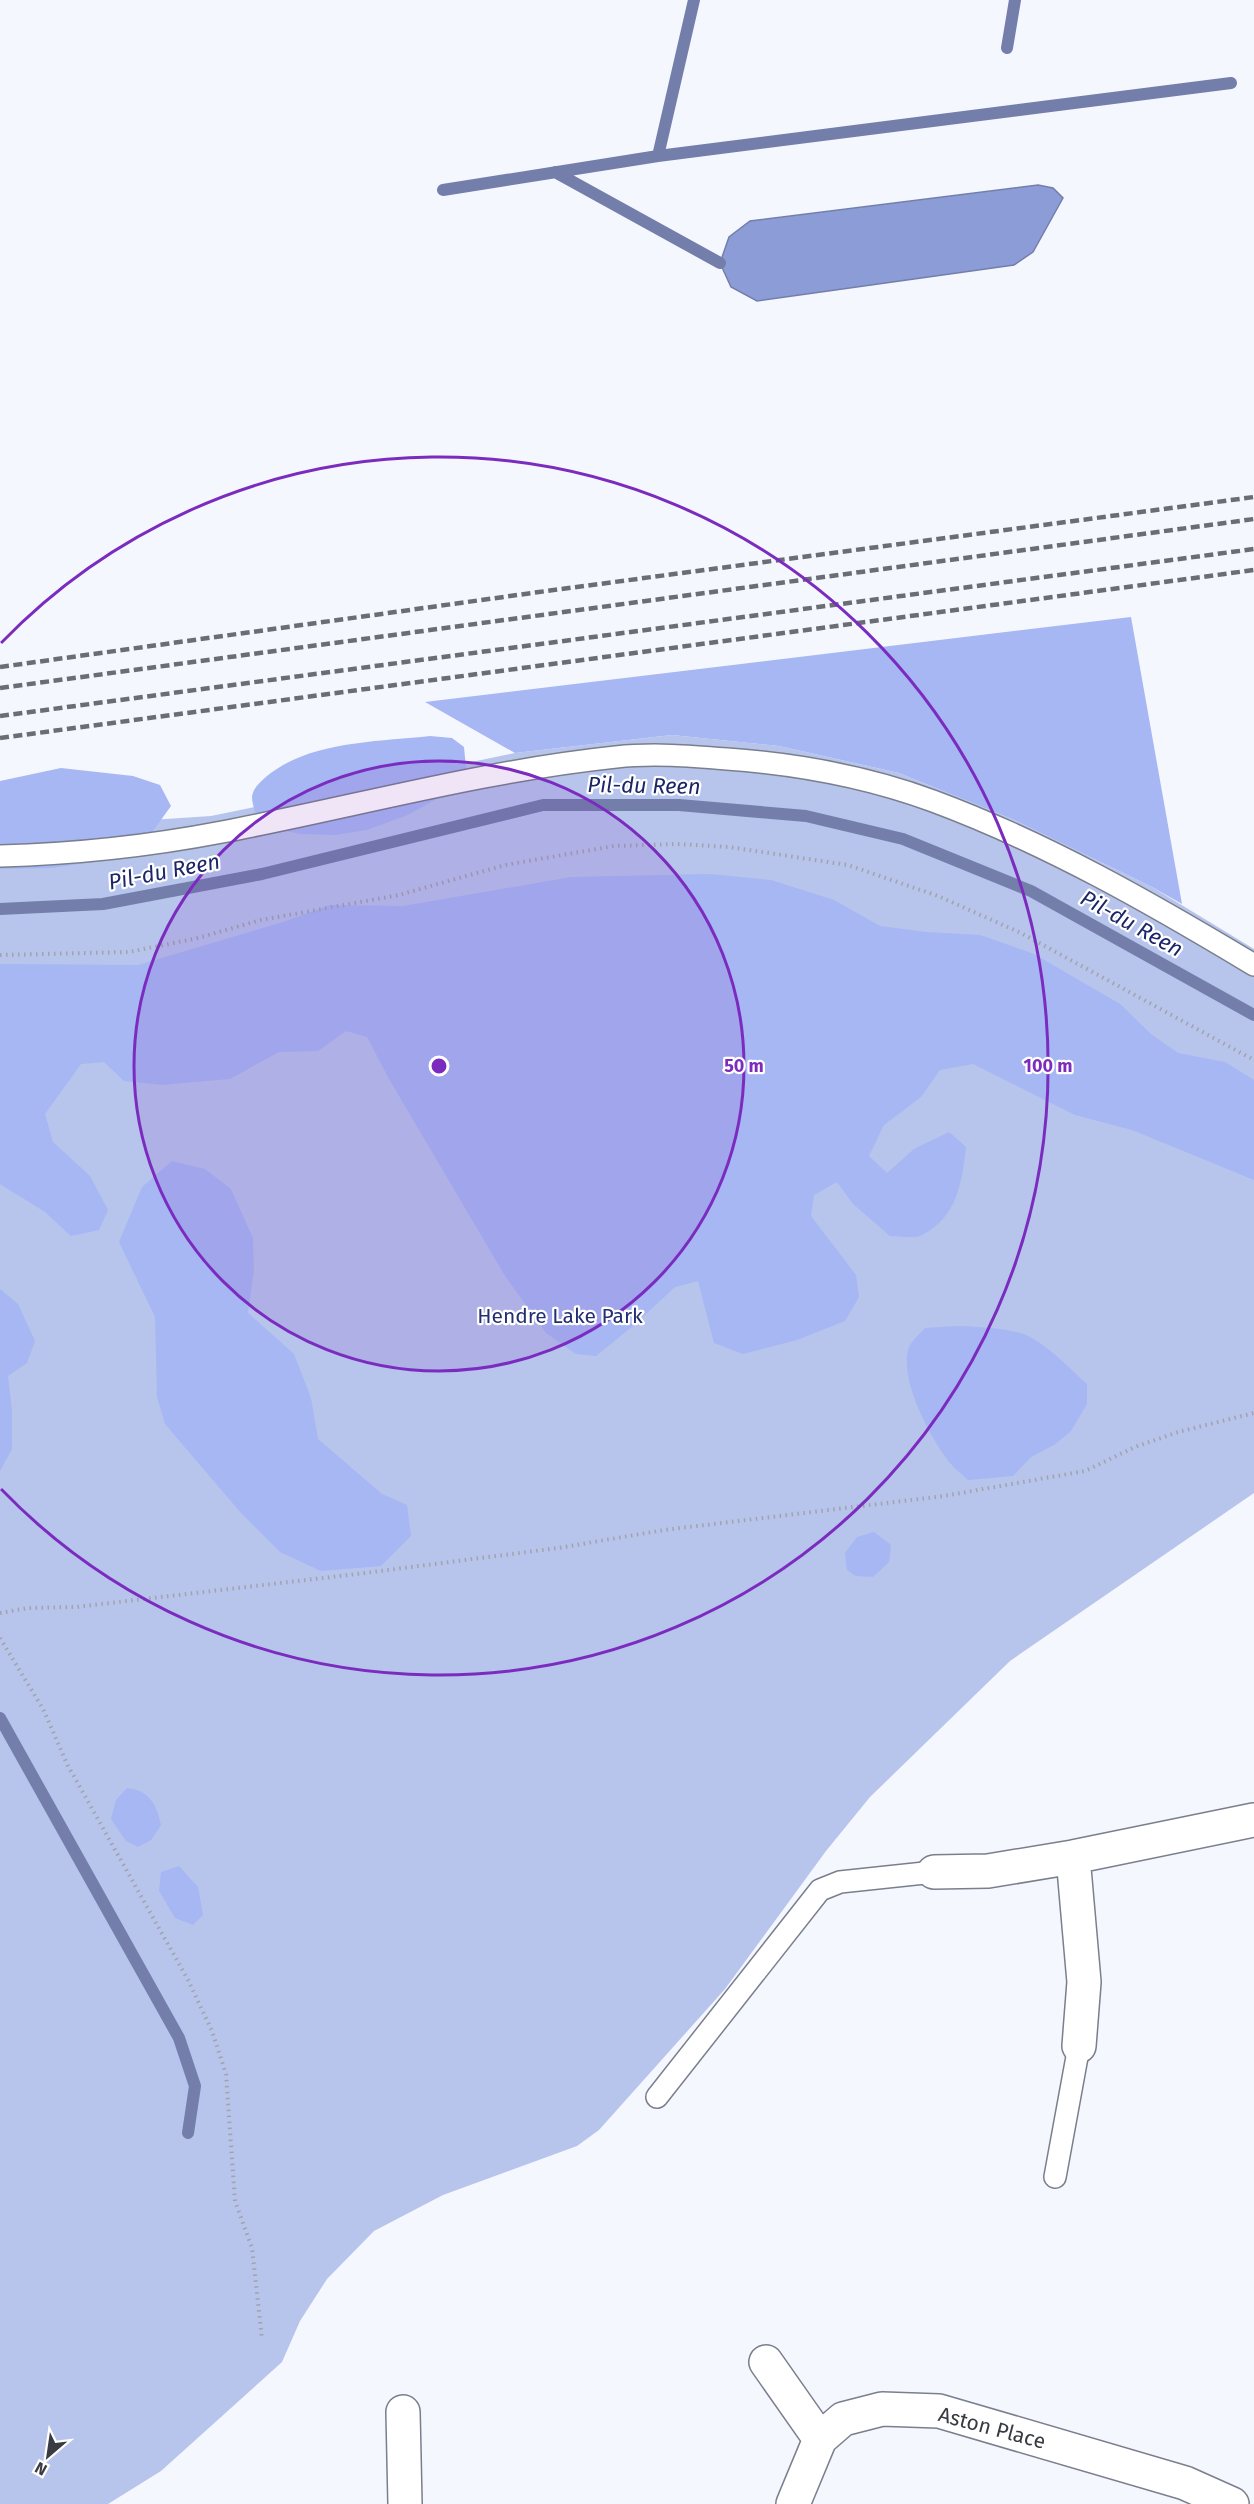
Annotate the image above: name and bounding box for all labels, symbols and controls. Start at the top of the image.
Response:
water label: Pil-du Reen [587,771,701,800]
water label: Pil-du Reen [106,847,222,896]
water label: Pil-du Reen [1076,884,1188,963]
text: 50 m [724,1055,764,1077]
text: 100 m [1024,1055,1072,1077]
centre of rings [429,1056,449,1076]
park label: Hendre Lake Park [477,1303,643,1329]
street label: Aston Place [936,2401,1048,2455]
north arrow [18,2426,78,2486]
text: N [32,2458,50,2480]

